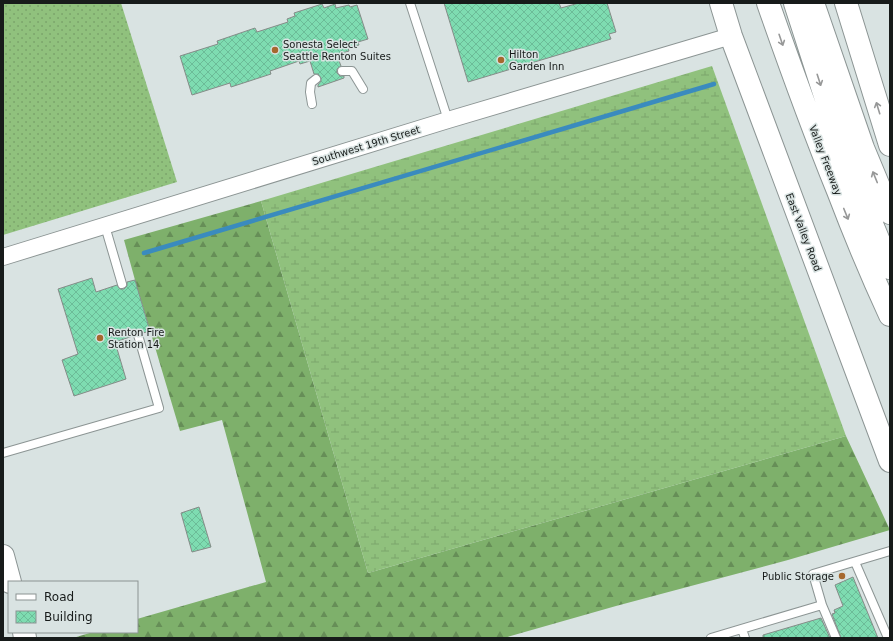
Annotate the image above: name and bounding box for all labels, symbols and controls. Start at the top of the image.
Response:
one-way arrow [778,33,785,46]
place label: Sonesta Select Seattle Renton Suites [283,39,391,62]
marker: Sonesta Select Seattle Renton Suites [270,45,280,55]
place label: Hilton Garden Inn [509,49,564,72]
marker: Hilton Garden Inn [496,55,506,65]
one-way arrow [816,74,824,86]
one-way arrow [874,101,881,114]
street label: Valley Freeway [807,123,844,197]
street label: Southwest 19th Street [311,124,421,167]
one-way arrow [871,171,879,183]
street label: East Valley Road [784,192,824,273]
one-way arrow [843,207,851,219]
place label: Renton Fire Station 14 [108,327,164,350]
marker: Renton Fire Station 14 [95,333,105,343]
place label: Public Storage [762,571,834,582]
marker: Public Storage [837,571,847,581]
legend [8,581,138,633]
text: Road [44,590,74,604]
text: Building [44,610,93,624]

